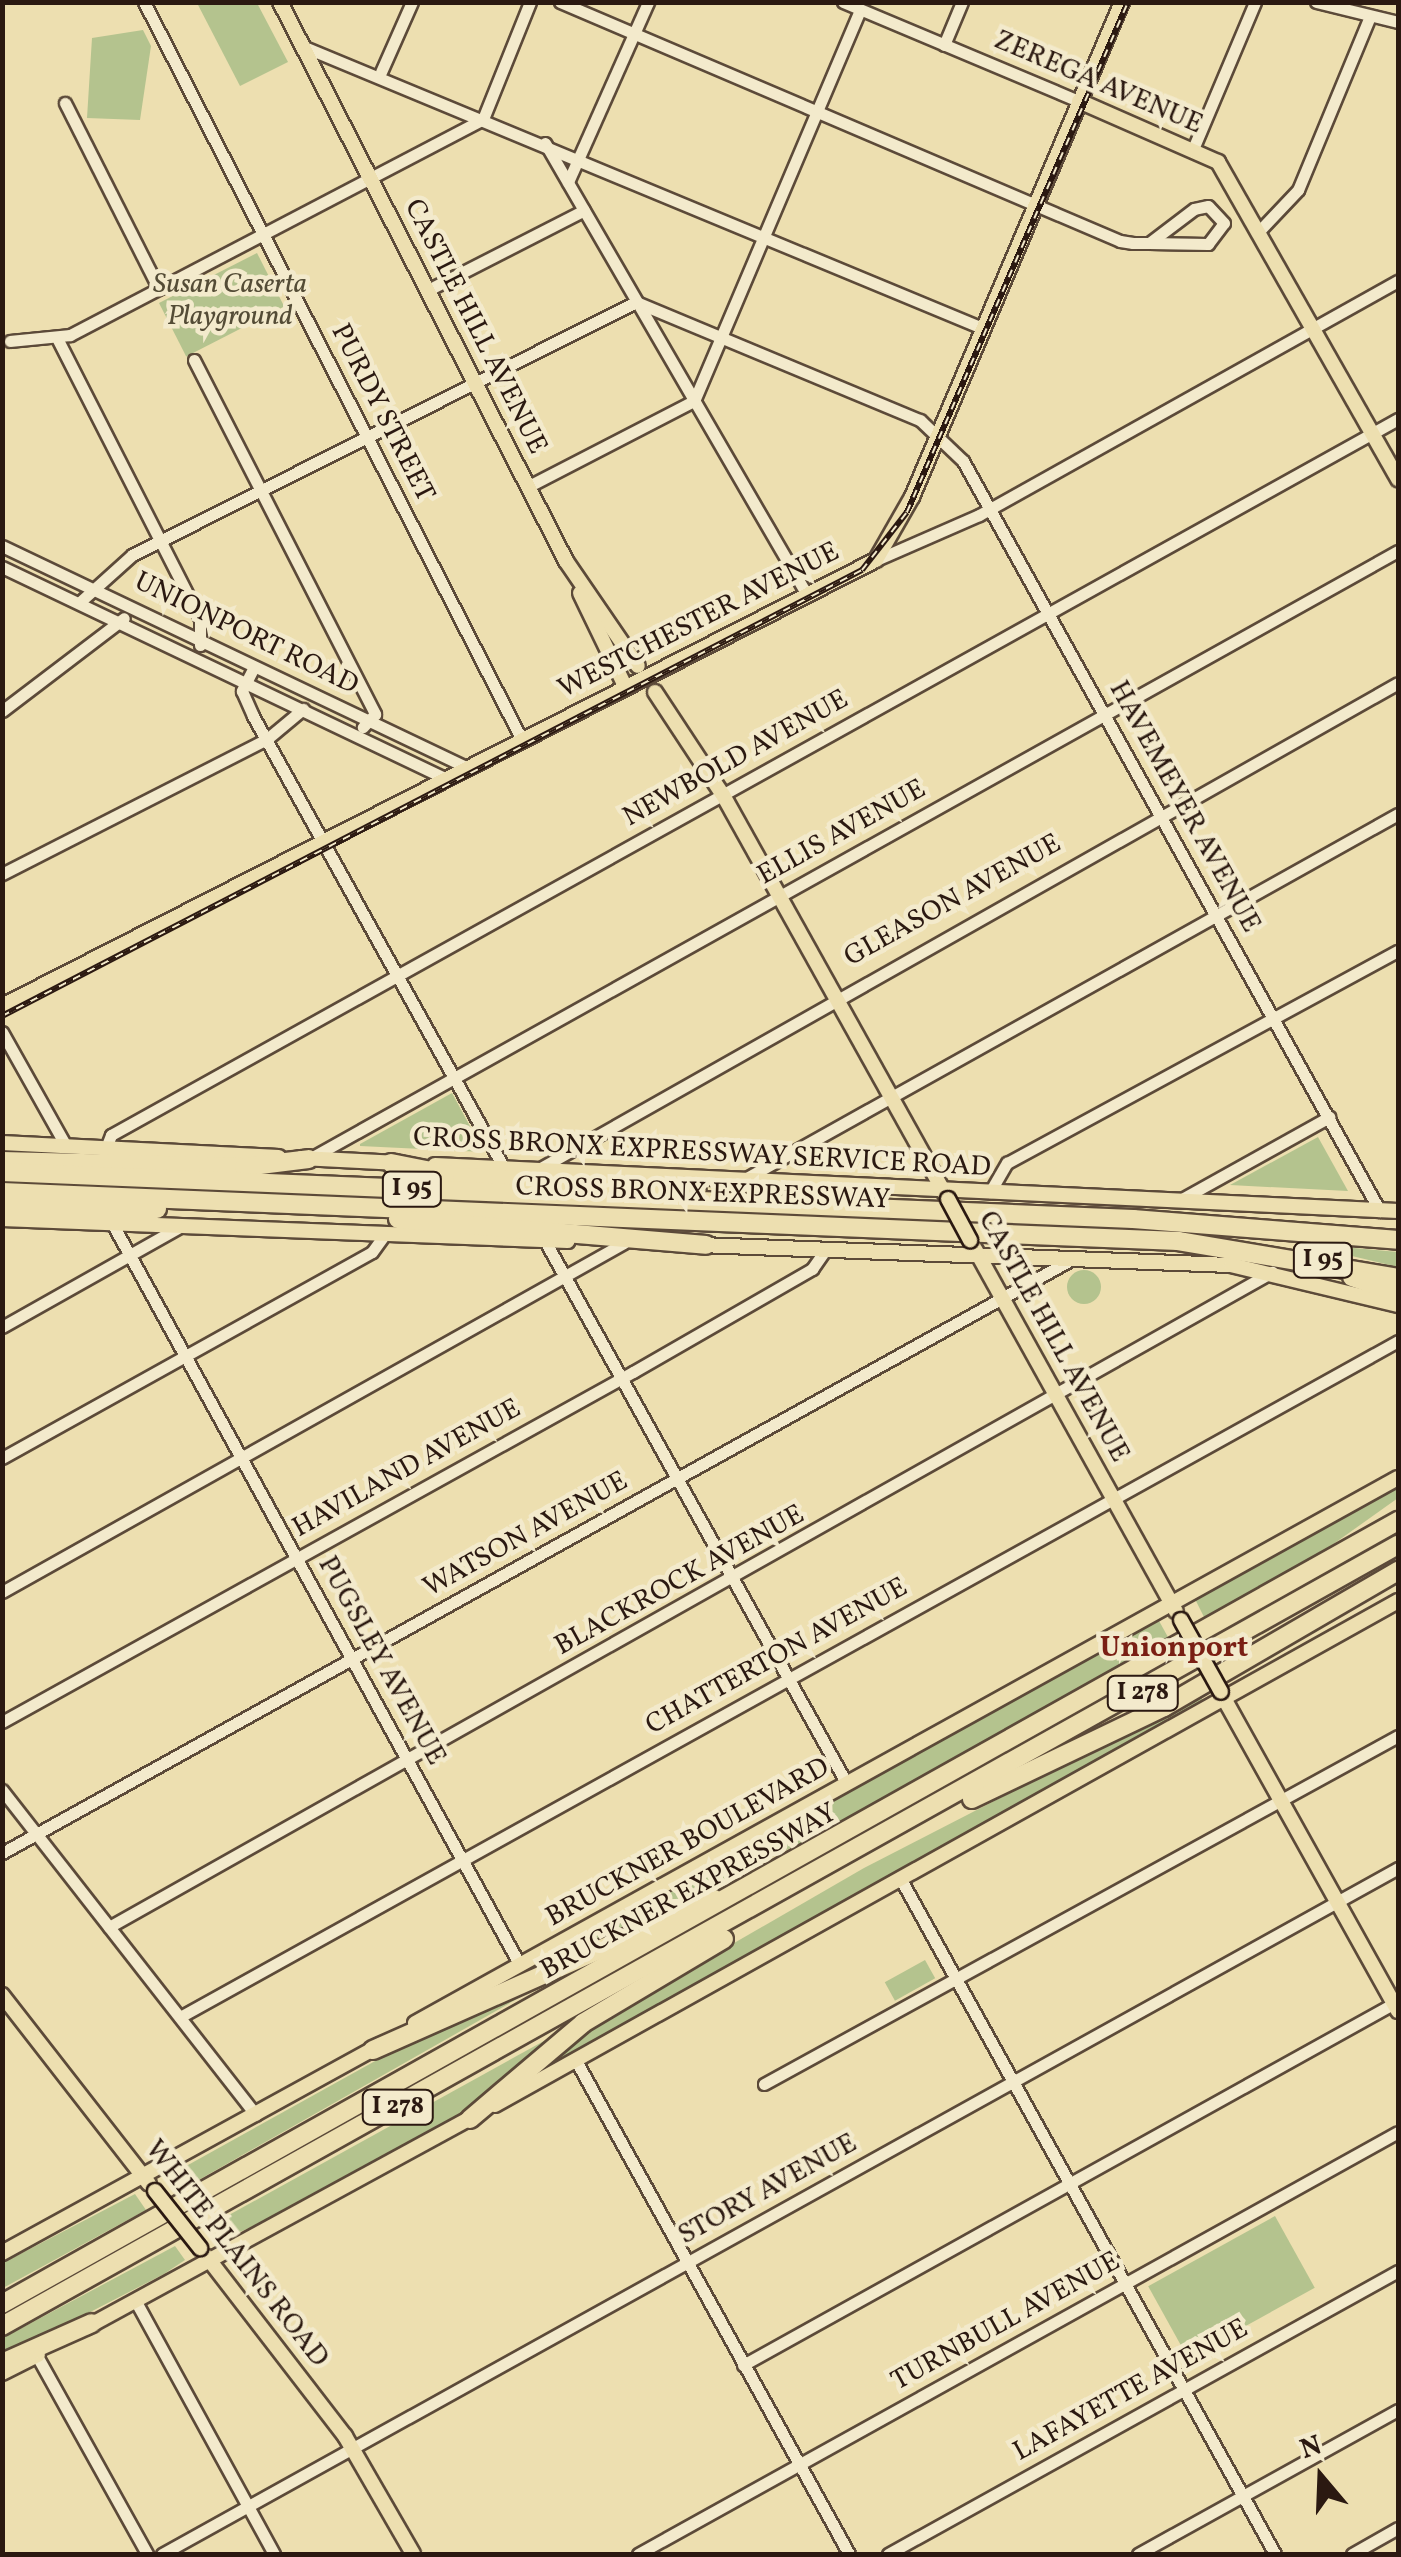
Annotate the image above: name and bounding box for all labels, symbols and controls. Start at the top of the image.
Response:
street label: ZEREGA AVENUE [989,24,1207,142]
street label: CASTLE HILL AVENUE [396,194,554,460]
park label: Susan Caserta Playground [153,268,307,334]
street label: PURDY STREET [323,318,441,508]
street label: WESTCHESTER AVENUE [553,535,845,707]
street label: UNIONPORT ROAD [128,565,364,703]
street label: HAVEMEYER AVENUE [1101,675,1267,939]
street label: NEWBOLD AVENUE [617,683,855,835]
street label: ELLIS AVENUE [752,773,932,893]
street label: GLEASON AVENUE [839,827,1067,975]
street label: CROSS BRONX EXPRESSWAY SERVICE ROAD [412,1121,992,1185]
road number: I 95 [380,1169,444,1209]
street label: CROSS BRONX EXPRESSWAY [515,1171,891,1217]
street label: CASTLE HILL AVENUE [970,1206,1136,1468]
road number: I 95 [1290,1240,1356,1280]
street label: HAVILAND AVENUE [287,1392,527,1546]
street label: WATSON AVENUE [418,1465,634,1605]
street label: BLACKROCK AVENUE [549,1498,811,1664]
street label: PUGSLEY AVENUE [310,1550,452,1772]
street label: CHATTERTON AVENUE [640,1571,914,1743]
district label: Unionport [1100,1630,1248,1666]
road number: I 278 [1106,1673,1180,1713]
street label: BRUCKNER BOULEVARD [541,1751,835,1935]
street label: BRUCKNER EXPRESSWAY [535,1796,843,1988]
road number: I 278 [360,2087,436,2127]
street label: STORY AVENUE [672,2127,864,2253]
street label: WHITE PLAINS ROAD [137,2134,335,2374]
street label: TURNBULL AVENUE [886,2245,1126,2399]
street label: LAFAYETTE AVENUE [1008,2312,1254,2470]
text: N [1295,2426,1327,2470]
north arrow [1271,2427,1371,2527]

